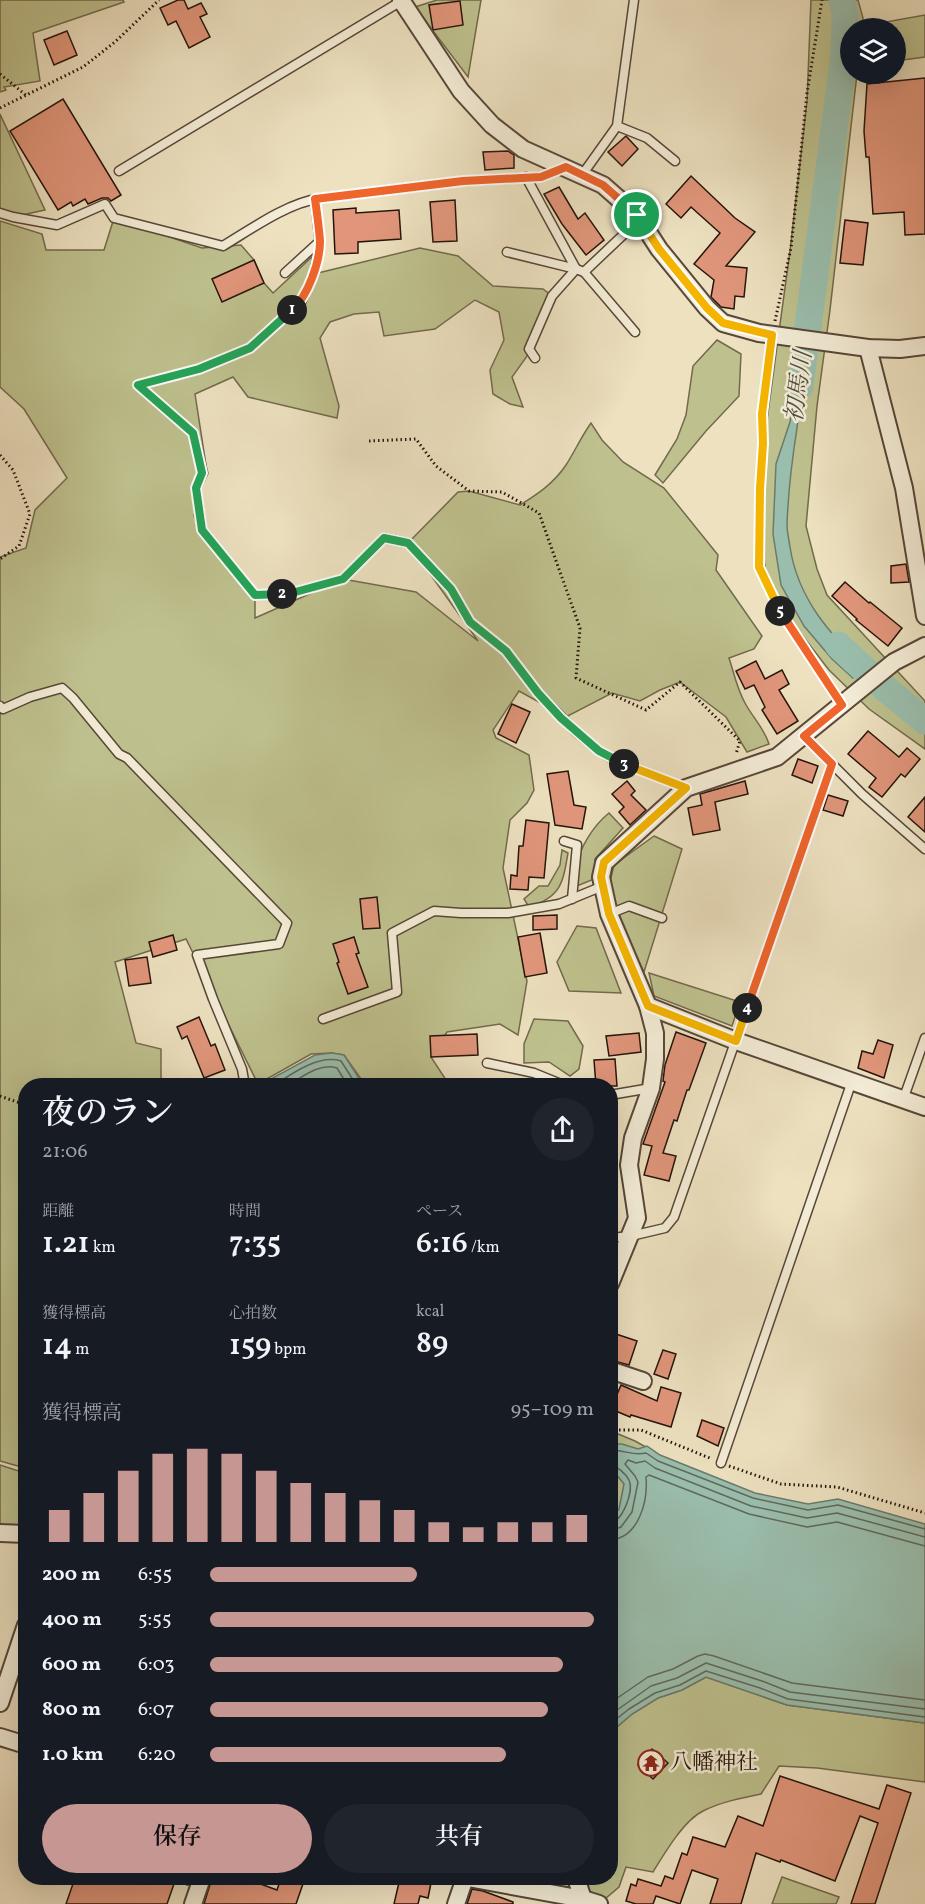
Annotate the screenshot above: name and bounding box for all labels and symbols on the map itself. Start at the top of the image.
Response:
pin [611,189,662,240]
pin: 1 [277,295,307,325]
water label: 初馬川 [778,346,822,425]
pin: 2 [267,579,297,609]
pin: 5 [765,596,795,626]
pin: 3 [609,749,639,779]
pin: 4 [732,993,762,1023]
temple icon: 八幡神社 [636,1748,666,1778]
place label: 八幡神社 [670,1748,758,1779]

